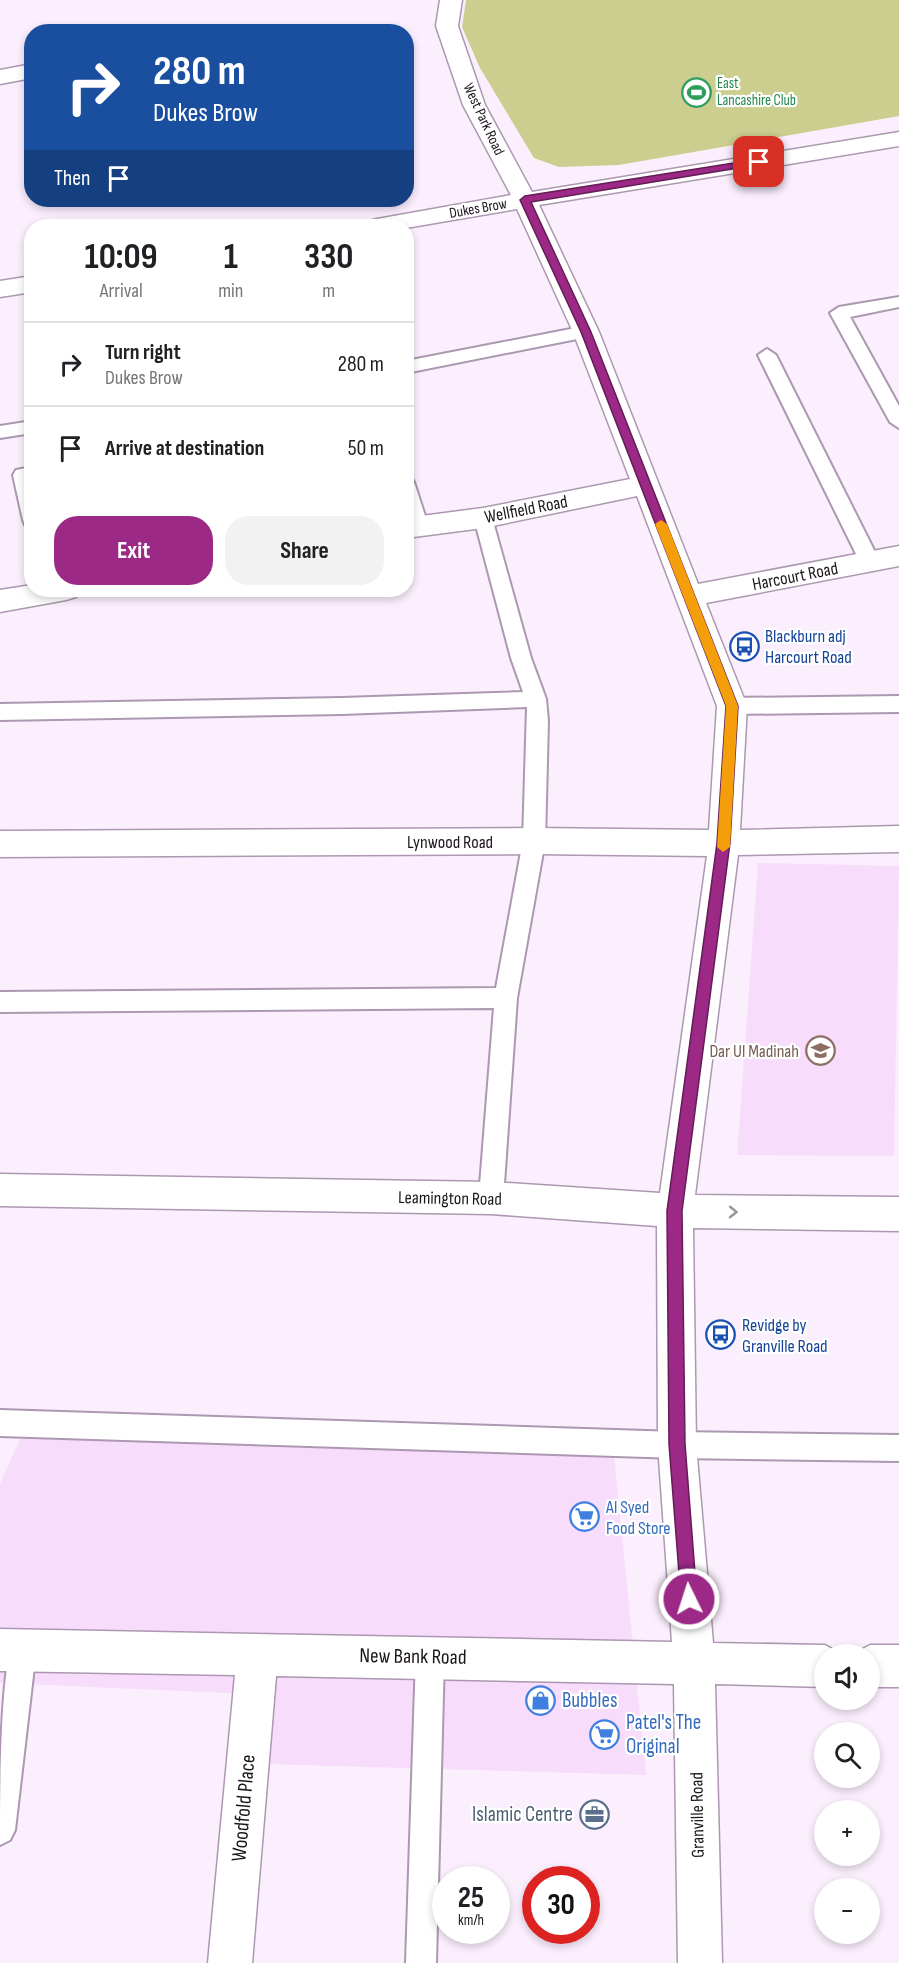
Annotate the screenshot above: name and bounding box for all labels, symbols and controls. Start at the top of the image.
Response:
text: 280 m [153,46,246,97]
icon: right [54,48,132,126]
place label: East Lancashire Club [717,74,796,110]
sports icon: East Lancashire Club [680,76,712,108]
street label: West Park Road [459,80,508,158]
text: Dukes Brow [153,97,258,129]
pin [733,136,784,187]
icon: arrive [742,145,775,178]
icon: arrive [102,162,135,195]
text: Then [54,165,90,192]
street label: Dukes Brow [448,194,509,223]
text: 10:09 [85,236,158,279]
text: 1 [224,236,238,279]
text: 330 [304,236,353,279]
text: Arrival [100,279,143,303]
text: min [218,279,243,303]
text: m [322,279,335,303]
text: Turn right [105,339,181,366]
icon: right [54,348,87,381]
text: 280 m [338,351,384,378]
text: Dukes Brow [105,366,183,390]
icon: arrive [54,432,87,465]
text: Arrive at destination [105,435,264,462]
text: 50 m [348,435,384,462]
street label: Wellfield Road [483,491,569,528]
button: Exit [54,516,213,585]
button: Share [225,516,384,585]
street label: Harcourt Road [750,558,840,595]
place label: Blackburn adj Harcourt Road [765,626,852,668]
bus stop icon: Blackburn adj Harcourt Road [728,630,760,662]
street label: Lynwood Road [407,832,493,853]
school or university icon: Dar Ul Madinah [804,1035,836,1067]
place label: Dar Ul Madinah [709,1041,799,1062]
street label: Leamington Road [398,1187,502,1210]
one-way arrow [729,1206,738,1218]
place label: Revidge by Granville Road [742,1315,828,1357]
bus stop icon: Revidge by Granville Road [705,1319,737,1351]
place label: Al Syed Food Store [605,1497,671,1539]
supermarket icon: Al Syed Food Store [569,1501,601,1533]
position arrow [657,1567,721,1631]
street label: New Bank Road [359,1643,467,1670]
map controls [814,1644,880,1944]
button: sound [814,1644,880,1710]
shop icon: Bubbles [525,1684,557,1716]
place label: Bubbles [562,1688,617,1713]
place label: Patel's The Original [626,1710,701,1759]
supermarket icon: Patel's The Original [589,1718,621,1750]
button: search [814,1722,880,1788]
street label: Woodfold Place [226,1753,261,1863]
street label: Granville Road [686,1772,709,1858]
office icon: Islamic Centre [578,1798,610,1830]
button: + [814,1800,880,1866]
place label: Islamic Centre [472,1802,573,1827]
speed limit sign: 30 [522,1866,600,1944]
button: − [814,1878,880,1944]
text: 25 [458,1880,484,1916]
text: km/h [458,1911,484,1930]

